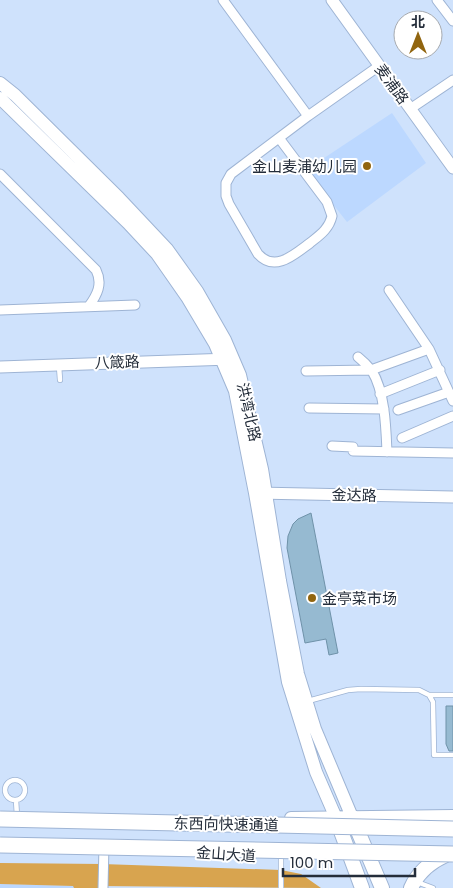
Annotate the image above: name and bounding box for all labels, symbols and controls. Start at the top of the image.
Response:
north arrow [393,10,443,60]
text: 北 [411,12,425,32]
street label: 麦浦路 [370,60,414,108]
place label: 金山麦浦幼儿园 [252,156,357,177]
marker: 金山麦浦幼儿园 [361,160,373,172]
street label: 八箴路 [94,351,140,373]
street label: 洪湾北路 [232,380,266,444]
street label: 金达路 [331,484,377,506]
place label: 金亭菜市场 [322,588,397,609]
marker: 金亭菜市场 [306,592,318,604]
street label: 东西向快速通道 [173,813,279,835]
street label: 金山大道 [195,841,257,867]
scale bar [283,846,416,878]
text: 100 m [290,852,333,873]

